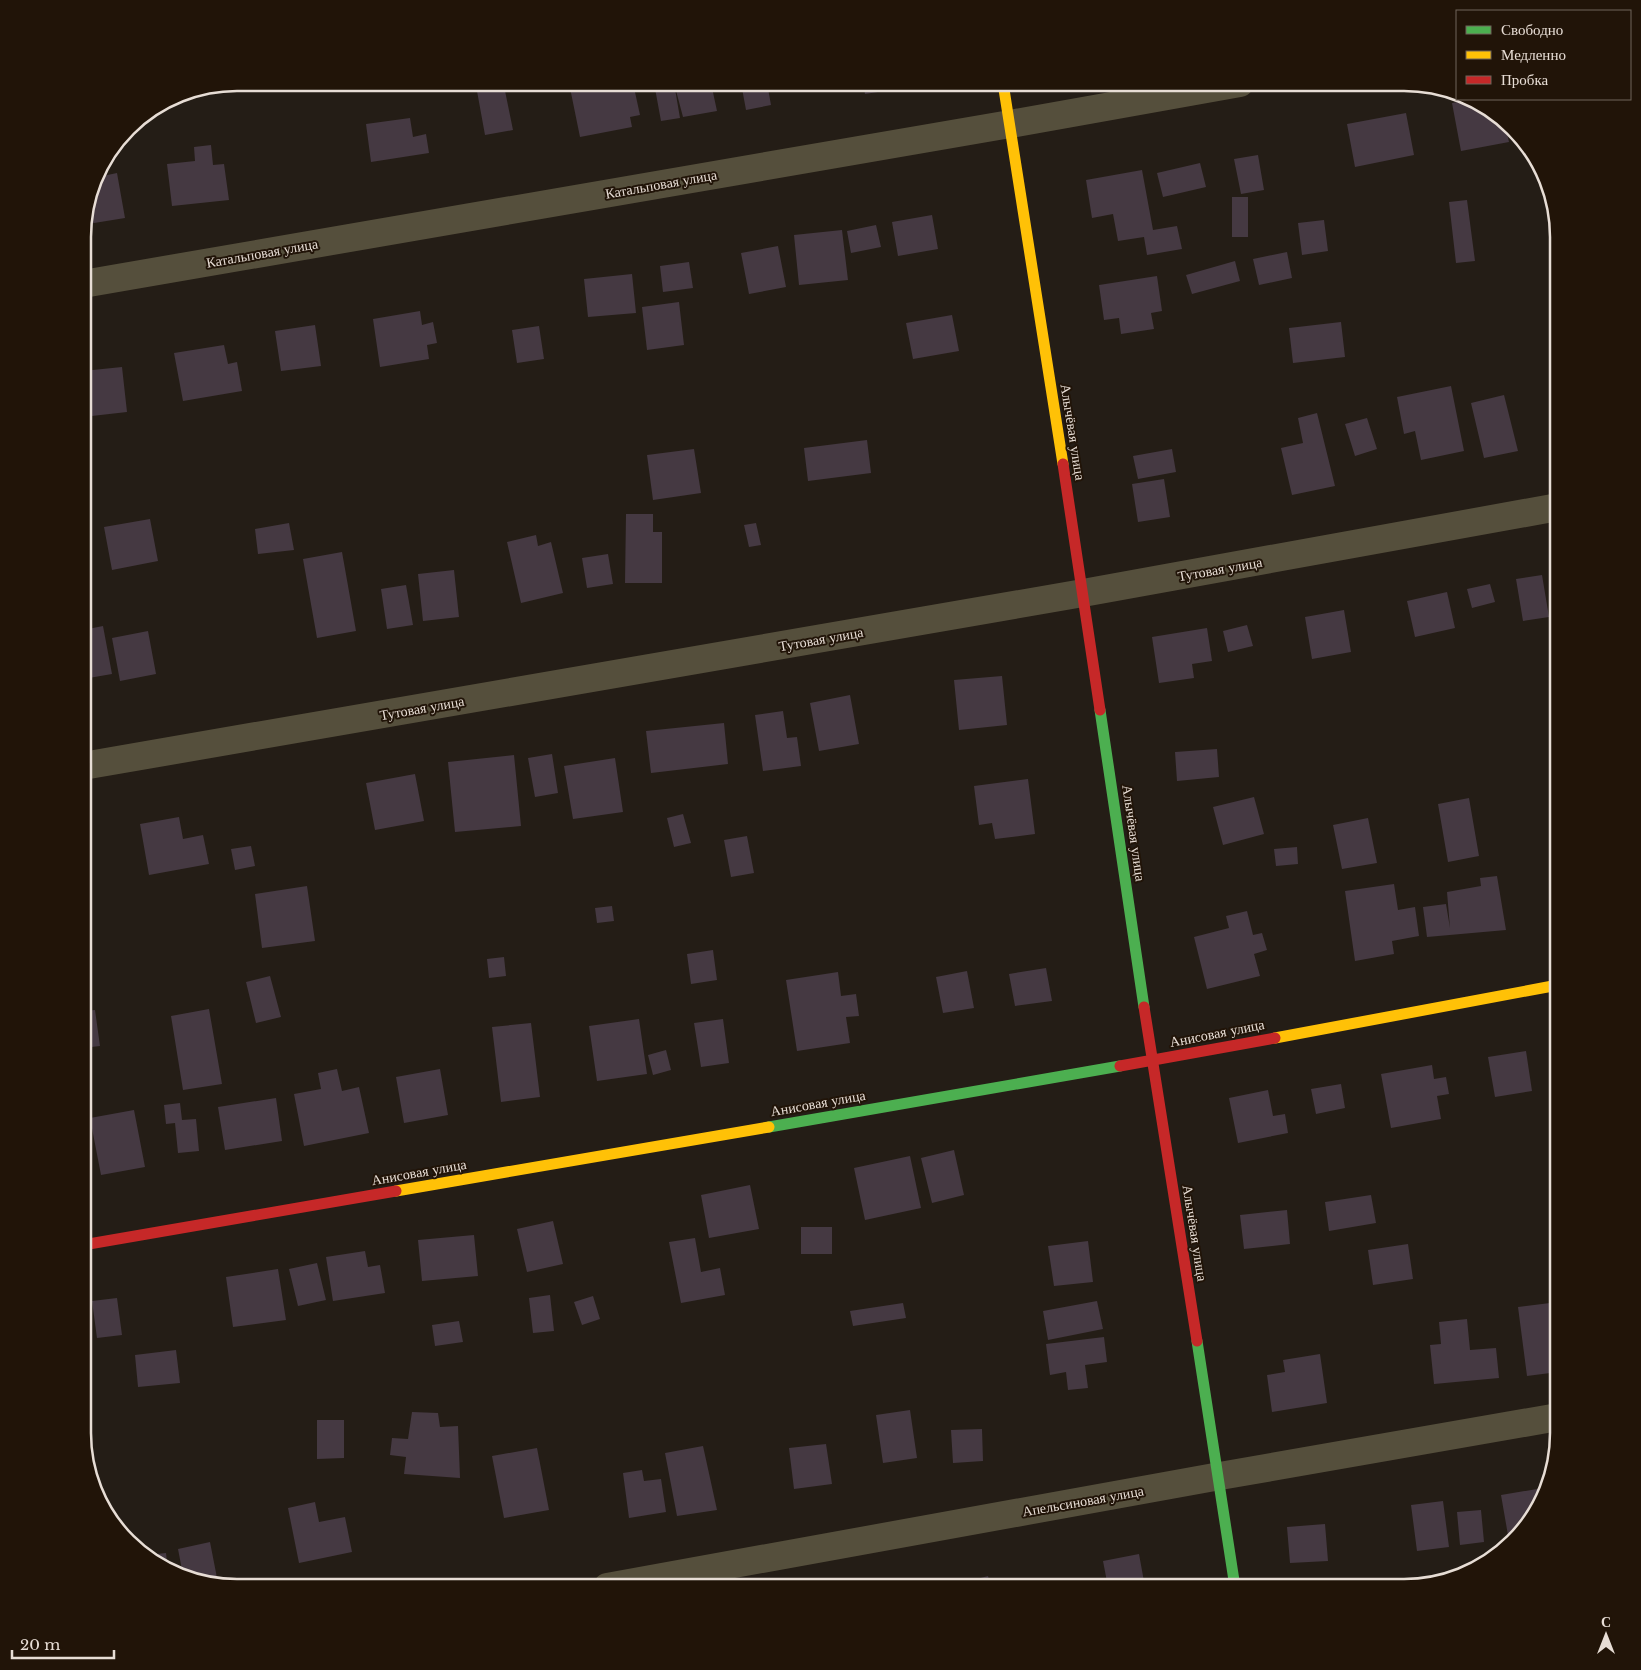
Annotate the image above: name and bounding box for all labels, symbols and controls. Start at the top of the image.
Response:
legend [1456,10,1631,100]
text: Свободно [1501,20,1563,39]
text: Медленно [1501,45,1566,64]
text: Пробка [1501,70,1549,89]
street label: Катальповая улица [604,165,719,203]
street label: Катальповая улица [205,234,320,272]
street label: Алычёвая улица [1056,382,1090,482]
street label: Тутовая улица [1176,553,1264,585]
street label: Тутовая улица [777,623,865,655]
street label: Тутовая улица [378,692,466,724]
street label: Алычёвая улица [1118,784,1150,883]
street label: Анисовая улица [1168,1015,1267,1051]
street label: Анисовая улица [769,1086,868,1120]
street label: Анисовая улица [370,1155,469,1189]
street label: Алычёвая улица [1178,1183,1212,1283]
street label: Апельсиновая улица [1021,1481,1146,1521]
north arrow [1581,1610,1631,1660]
text: С [1601,1613,1611,1631]
scale bar [12,1628,115,1660]
text: 20 m [20,1635,60,1654]

